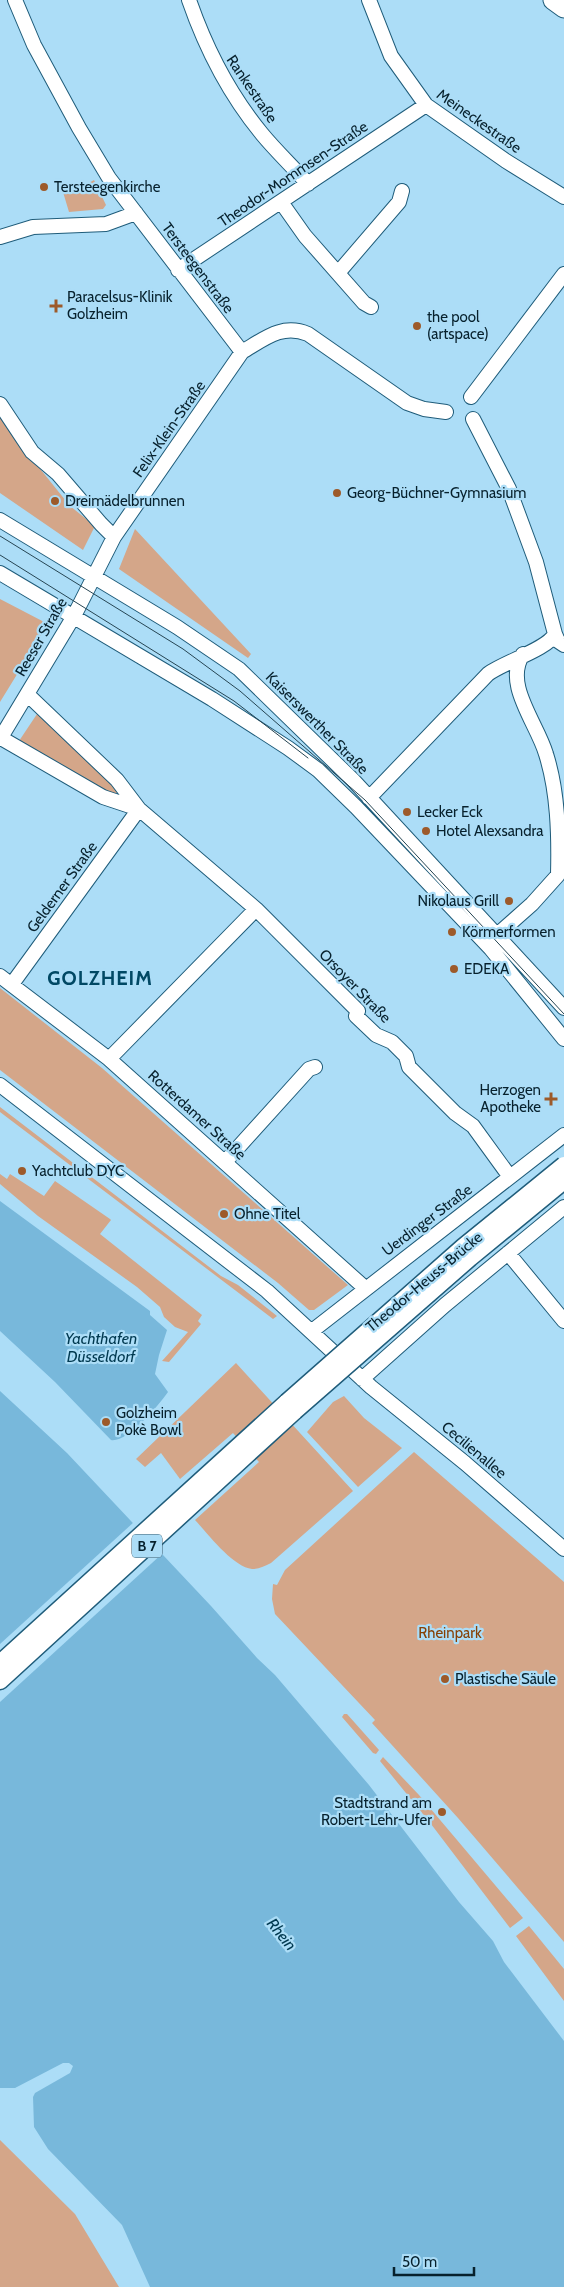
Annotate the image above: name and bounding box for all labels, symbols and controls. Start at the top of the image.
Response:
street label: Rankestraße [223,52,281,127]
street label: Meineckestraße [433,85,525,157]
street label: Theodor-Mommsen-Straße [215,117,371,231]
place label: Tersteegenkirche [54,178,161,196]
marker: Tersteegenkirche [38,181,50,193]
street label: Tersteegenstraße [158,219,238,317]
place label: Paracelsus-Klinik Golzheim [67,288,173,323]
marker: Paracelsus-Klinik Golzheim [49,299,63,313]
place label: the pool (artspace) [427,308,489,343]
marker: the pool (artspace) [411,320,423,332]
street label: Felix-Klein-Straße [129,377,209,481]
place label: Georg-Büchner-Gymnasium [347,484,527,502]
marker: Georg-Büchner-Gymnasium [331,487,343,499]
place label: Dreimädelbrunnen [65,492,185,510]
marker: Dreimädelbrunnen [49,495,61,507]
street label: Reeser Straße [11,594,71,680]
street label: Kaiserswerther Straße [262,668,372,778]
place label: Lecker Eck [417,803,483,821]
marker: Lecker Eck [401,806,413,818]
place label: Hotel Alexsandra [436,822,544,840]
marker: Hotel Alexsandra [420,825,432,837]
street label: Gelderner Straße [23,838,101,936]
place label: Nikolaus Grill [418,892,499,910]
marker: Nikolaus Grill [503,895,515,907]
place label: Körmerformen [462,923,556,941]
marker: Körmerformen [446,926,458,938]
street label: Orsoyer Straße [315,945,395,1027]
place label: EDEKA [464,960,510,978]
marker: EDEKA [448,963,460,975]
district label: GOLZHEIM [47,966,153,990]
street label: Rotterdamer Straße [144,1066,250,1164]
place label: Herzogen Apotheke [480,1081,541,1116]
marker: Herzogen Apotheke [545,1093,557,1105]
place label: Yachtclub DYC [31,1162,124,1180]
marker: Yachtclub DYC [16,1165,28,1177]
street label: Uerdinger Straße [379,1180,476,1260]
place label: Ohne Titel [234,1205,301,1223]
marker: Ohne Titel [218,1208,230,1220]
street label: Theodor-Heuss-Brücke [362,1228,486,1336]
water label: Yachthafen Düsseldorf [65,1329,137,1366]
place label: Golzheim Pokè Bowl [116,1404,182,1439]
marker: Golzheim Pokè Bowl [100,1416,112,1428]
street label: Cecilienallee [438,1418,510,1483]
road number: B 7 [132,1534,162,1558]
park label: Rheinpark [418,1624,482,1642]
place label: Plastische Säule [455,1670,556,1688]
marker: Plastische Säule [439,1673,451,1685]
place label: Stadtstrand am Robert-Lehr-Ufer [321,1794,432,1829]
marker: Stadtstrand am Robert-Lehr-Ufer [436,1806,448,1818]
water label: Rhein [263,1914,300,1954]
scale bar [394,2244,474,2276]
text: 50 m [402,2253,437,2271]

